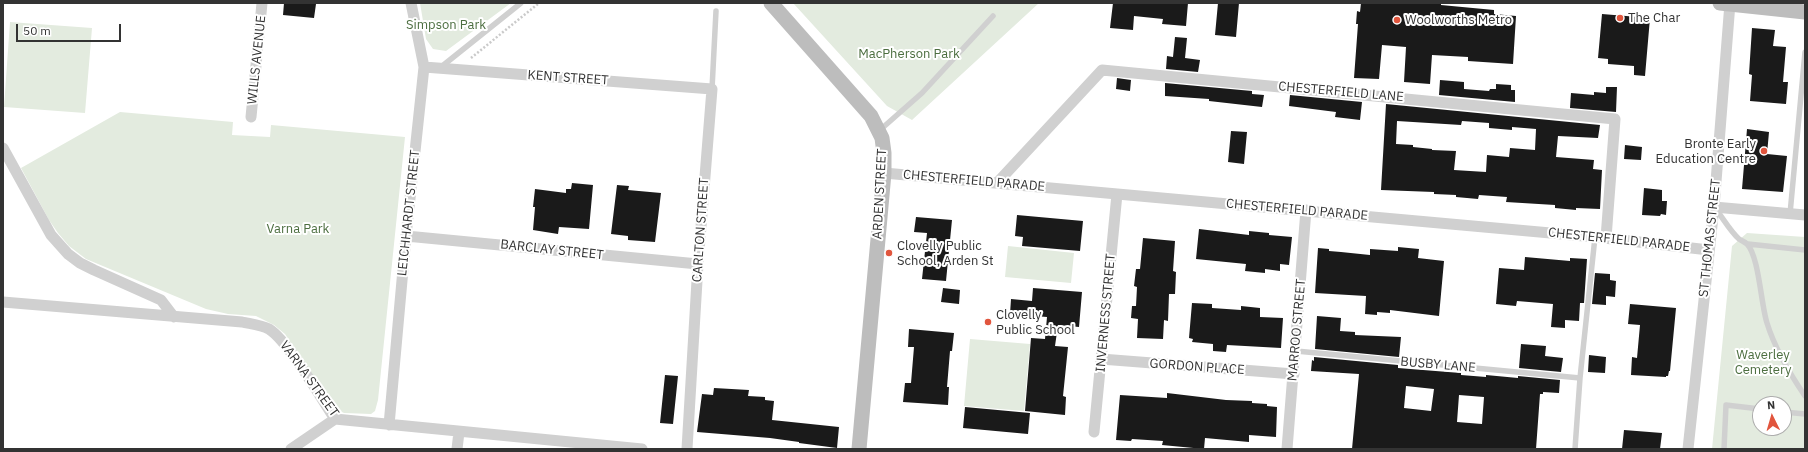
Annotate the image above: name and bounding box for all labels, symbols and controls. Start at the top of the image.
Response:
place label: The Char [1628,10,1680,26]
place label: Woolworths Metro [1405,12,1512,28]
marker: The Char [1615,13,1625,23]
street label: WILLS AVENUE [245,15,269,105]
marker: Woolworths Metro [1392,15,1402,25]
scale bar [18,16,123,42]
park label: Simpson Park [406,17,486,33]
text: 50 m [23,23,51,38]
park label: MacPherson Park [858,46,960,62]
street label: KENT STREET [527,67,609,89]
street label: CHESTERFIELD LANE [1278,79,1404,105]
place label: Bronte Early Education Centre [1656,136,1756,167]
marker: Bronte Early Education Centre [1759,146,1769,156]
street label: ARDEN STREET [870,148,890,240]
street label: LEICHHARDT STREET [395,149,423,277]
street label: CHESTERFIELD PARADE [902,167,1046,195]
street label: CARLTON STREET [690,177,712,283]
street label: ST THOMAS STREET [1696,178,1724,298]
street label: CHESTERFIELD PARADE [1225,196,1369,224]
park label: Varna Park [267,221,329,237]
street label: CHESTERFIELD PARADE [1547,225,1691,255]
street label: BARCLAY STREET [500,237,604,263]
place label: Clovelly Public School, Arden St [897,238,994,269]
marker: Clovelly Public School, Arden St [884,248,894,258]
street label: INVERNESS STREET [1093,253,1119,373]
street label: MARROO STREET [1285,278,1309,382]
place label: Clovelly Public School [996,307,1075,338]
marker: Clovelly Public School [983,317,993,327]
street label: VARNA STREET [276,338,342,420]
park label: Waverley Cemetery [1735,347,1791,378]
street label: BUSBY LANE [1400,354,1476,376]
street label: GORDON PLACE [1149,356,1245,378]
north arrow [1752,396,1792,436]
text: N [1766,398,1776,412]

